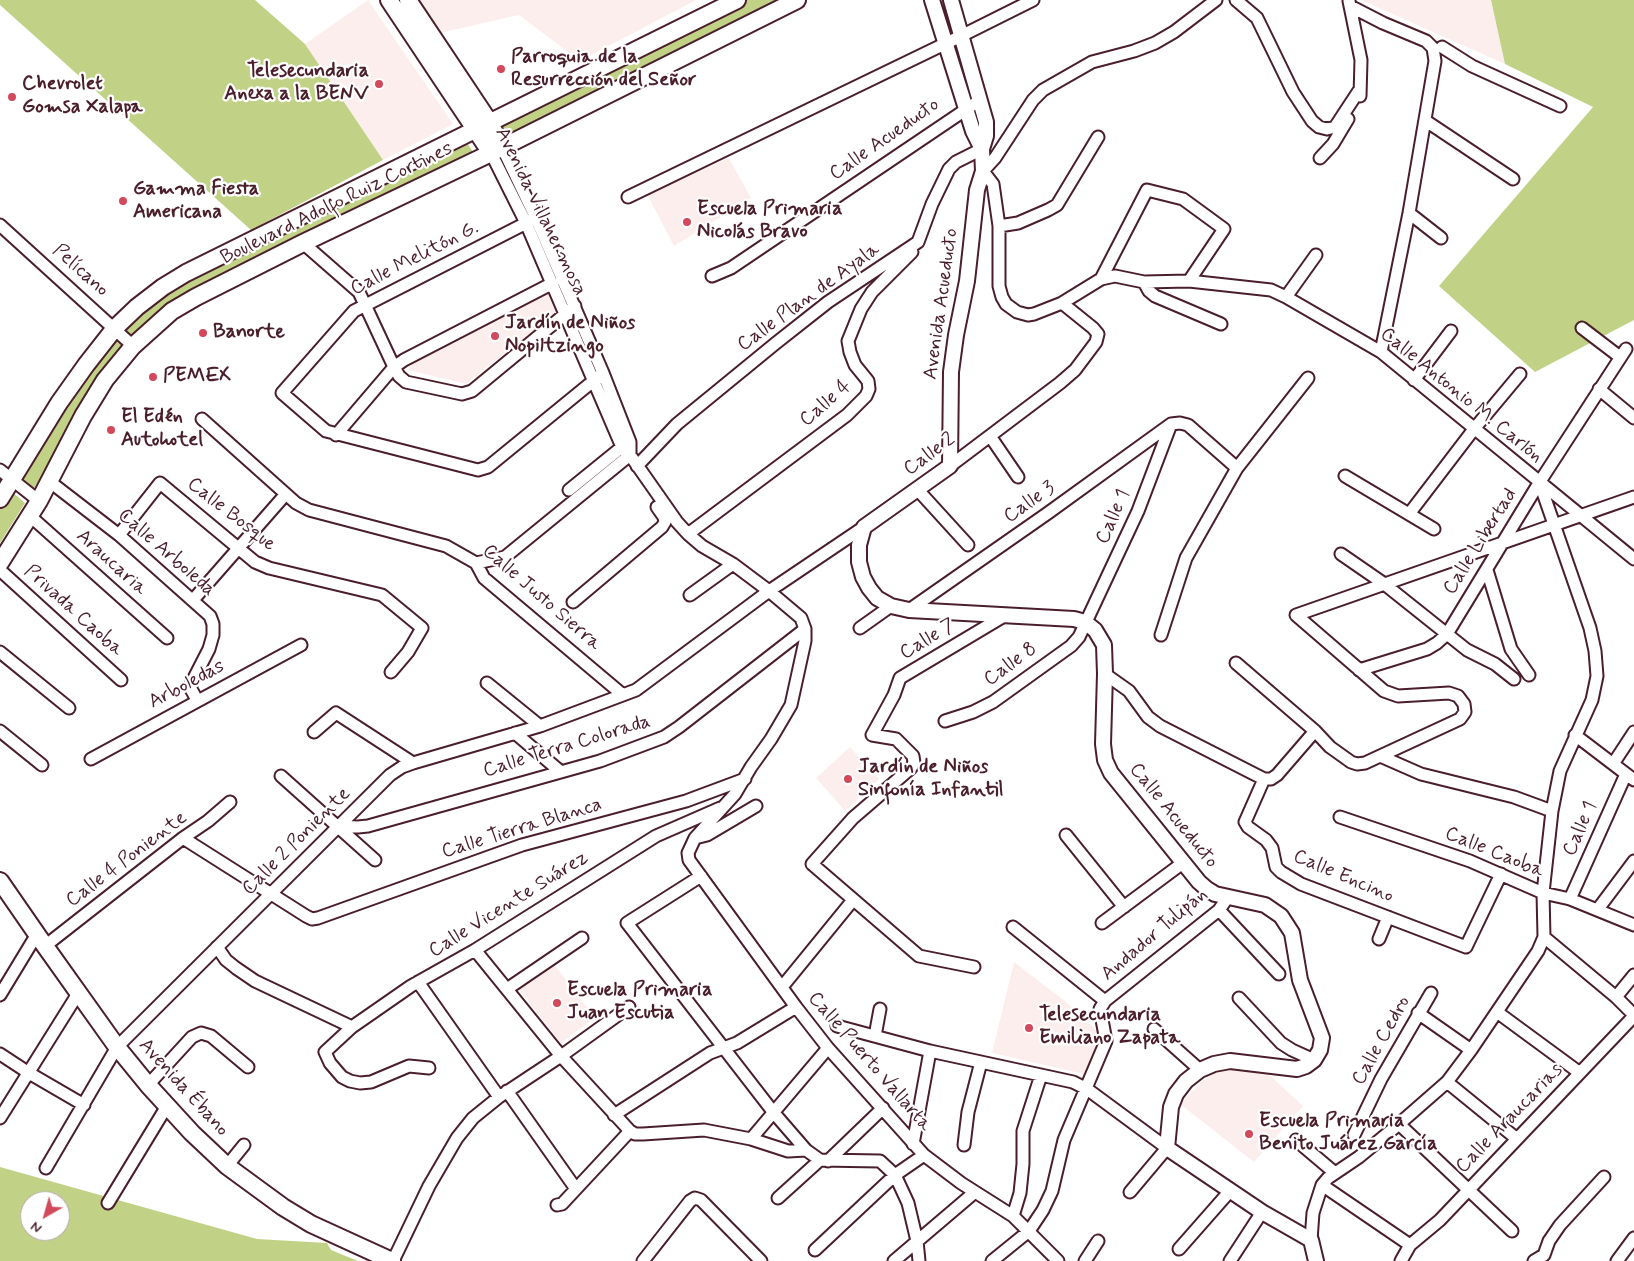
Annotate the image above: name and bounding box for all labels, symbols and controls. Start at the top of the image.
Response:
place label: Parroquia de la Resurrección del Señor [511,46,696,93]
place label: Telesecundaria Anexa a la BENV [224,60,369,107]
marker: Parroquia de la Resurrección del Señor [495,63,507,75]
place label: Chevrolet Gomsa Xalapa [22,73,143,120]
marker: Telesecundaria Anexa a la BENV [373,78,385,90]
marker: Chevrolet Gomsa Xalapa [6,91,18,103]
street label: Calle Acueducto [825,93,945,187]
street label: Avenida Villahermosa [489,124,591,300]
street label: Boulevard Adolfo Ruiz Cortines [217,137,457,271]
place label: Gamma Fiesta Americana [133,178,259,225]
marker: Gamma Fiesta Americana [117,195,129,207]
place label: Escuela Primaria Nicolás Bravo [697,198,842,245]
street label: Calle Melitón G. [347,216,483,302]
marker: Escuela Primaria Nicolás Bravo [681,216,693,228]
street label: Avenida Acueducto [919,227,965,381]
street label: Calle Plan de Ayala [733,238,885,358]
street label: Pelícano [47,239,113,303]
place label: Jardín de Niños Nopiltzingo [505,312,635,359]
place label: Banorte [213,321,285,345]
street label: Calle Antonio M. Carlón [1375,323,1547,469]
marker: Banorte [197,327,209,339]
marker: Jardín de Niños Nopiltzingo [489,330,501,342]
place label: PEMEX [163,365,231,389]
marker: PEMEX [147,371,159,383]
street label: Calle 4 [795,375,857,433]
place label: El Edén Autohotel [121,406,203,453]
marker: El Edén Autohotel [105,424,117,436]
street label: Calle 2 [899,428,961,482]
street label: Calle Bosque [182,473,280,557]
street label: Calle 3 [1000,477,1060,529]
street label: Calle Libertad [1439,484,1523,600]
street label: Calle 1 [1091,486,1137,548]
street label: Calle Arboleda [112,504,220,602]
street label: Araucaria [71,525,151,601]
street label: Calle Justo Sierra [477,540,605,656]
street label: Privada Caoba [18,560,128,662]
street label: Calle 7 [896,614,960,666]
street label: Calle 8 [980,638,1042,692]
street label: Arboledas [145,655,229,715]
street label: Calle Terra Colorada [480,710,654,784]
place label: Jardín de Niños Sinfonía Infantil [858,756,1003,803]
street label: Calle Acueducto [1123,759,1223,873]
marker: Jardín de Niños Sinfonía Infantil [842,773,854,785]
street label: Calle 2 Poniente [238,783,356,901]
street label: Calle Tierra Blanca [439,793,605,865]
street label: Calle 1 [1558,798,1604,860]
street label: Calle 4 Poniente [62,807,192,913]
street label: Calle Caoba [1441,822,1547,884]
street label: Calle Encino [1289,845,1397,909]
street label: Calle Vicente Suárez [425,846,593,964]
street label: Andador Tulipán [1097,883,1213,987]
place label: Escuela Primaria Juan Escutia [567,979,712,1026]
street label: Calle Puerto Vallarta [802,987,936,1137]
street label: Calle Cedro [1348,992,1416,1090]
marker: Escuela Primaria Juan Escutia [551,997,563,1009]
place label: Telesecundaria Emiliano Zapata [1039,1004,1180,1051]
marker: Telesecundaria Emiliano Zapata [1023,1022,1035,1034]
street label: Avenida Ébano [133,1034,233,1142]
street label: Calle Araucarias [1451,1059,1569,1179]
place label: Escuela Primaria Benito Juárez García [1259,1110,1438,1157]
marker: Escuela Primaria Benito Juárez García [1243,1128,1255,1140]
north arrow [20,1191,70,1241]
text: N [27,1217,46,1237]

